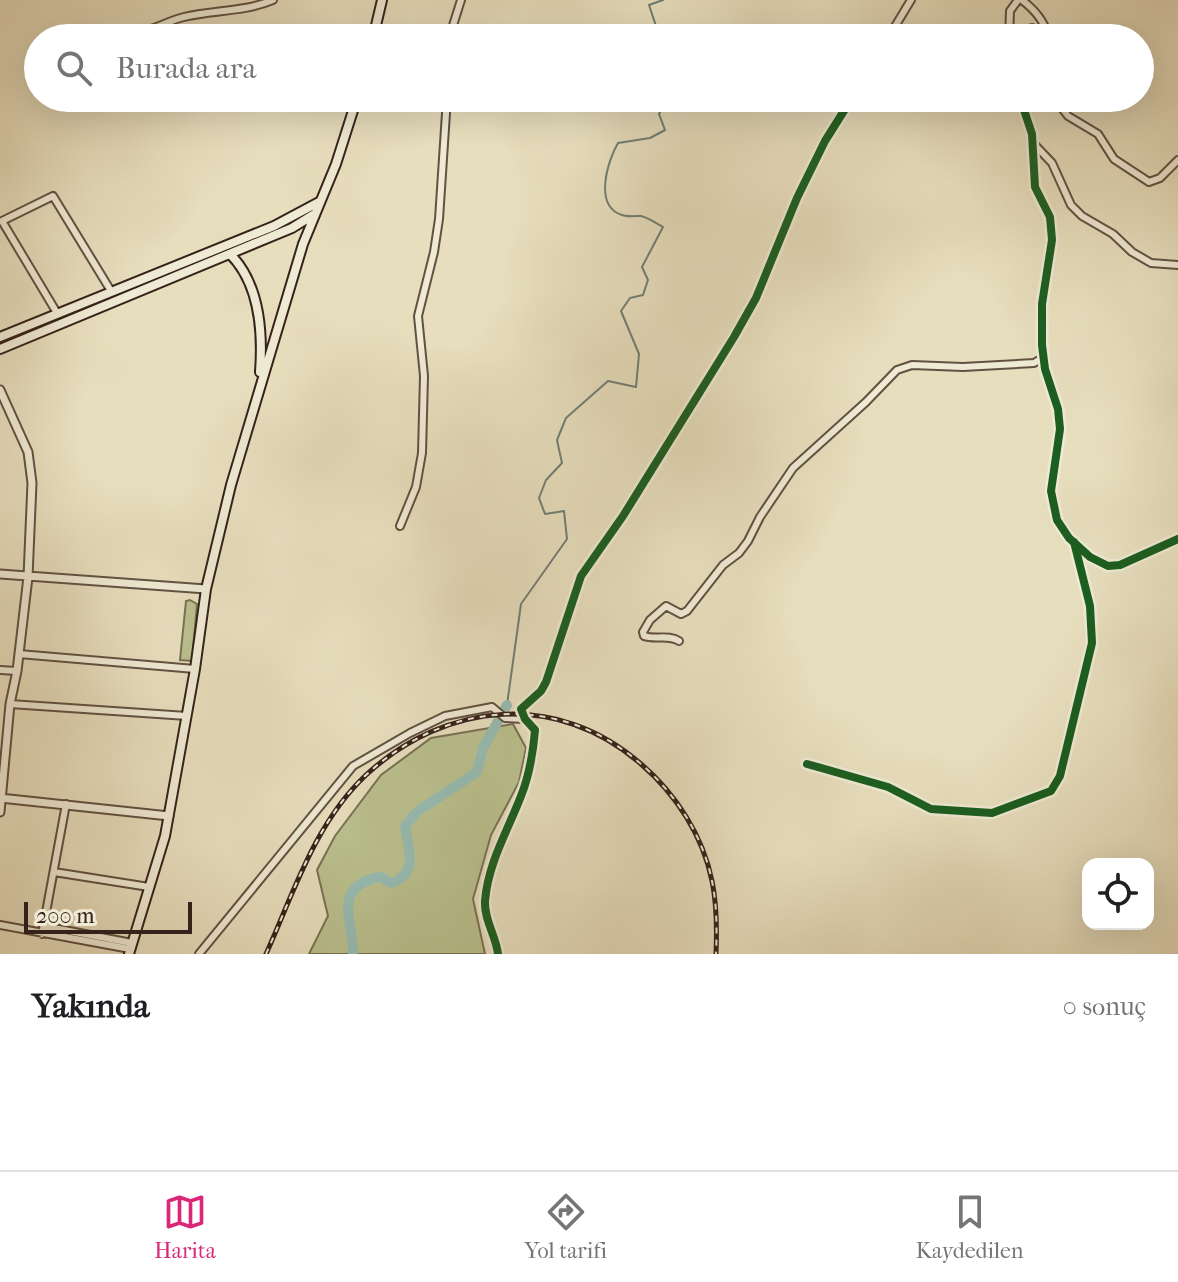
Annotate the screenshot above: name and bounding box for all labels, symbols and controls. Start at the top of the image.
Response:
search box [24,24,1154,112]
icon: search [52,46,96,90]
text: Burada ara [116,51,256,86]
map controls [1082,858,1154,930]
button: locate [1082,858,1154,930]
scale bar [24,898,192,934]
text: 200 m [36,903,95,929]
text: Yakında [32,986,150,1026]
text: 0 sonuç [1063,991,1146,1022]
tab: Harita [154,1190,216,1264]
tab: Yol tarifi [525,1190,607,1264]
tab: Kaydedilen [916,1190,1024,1264]

